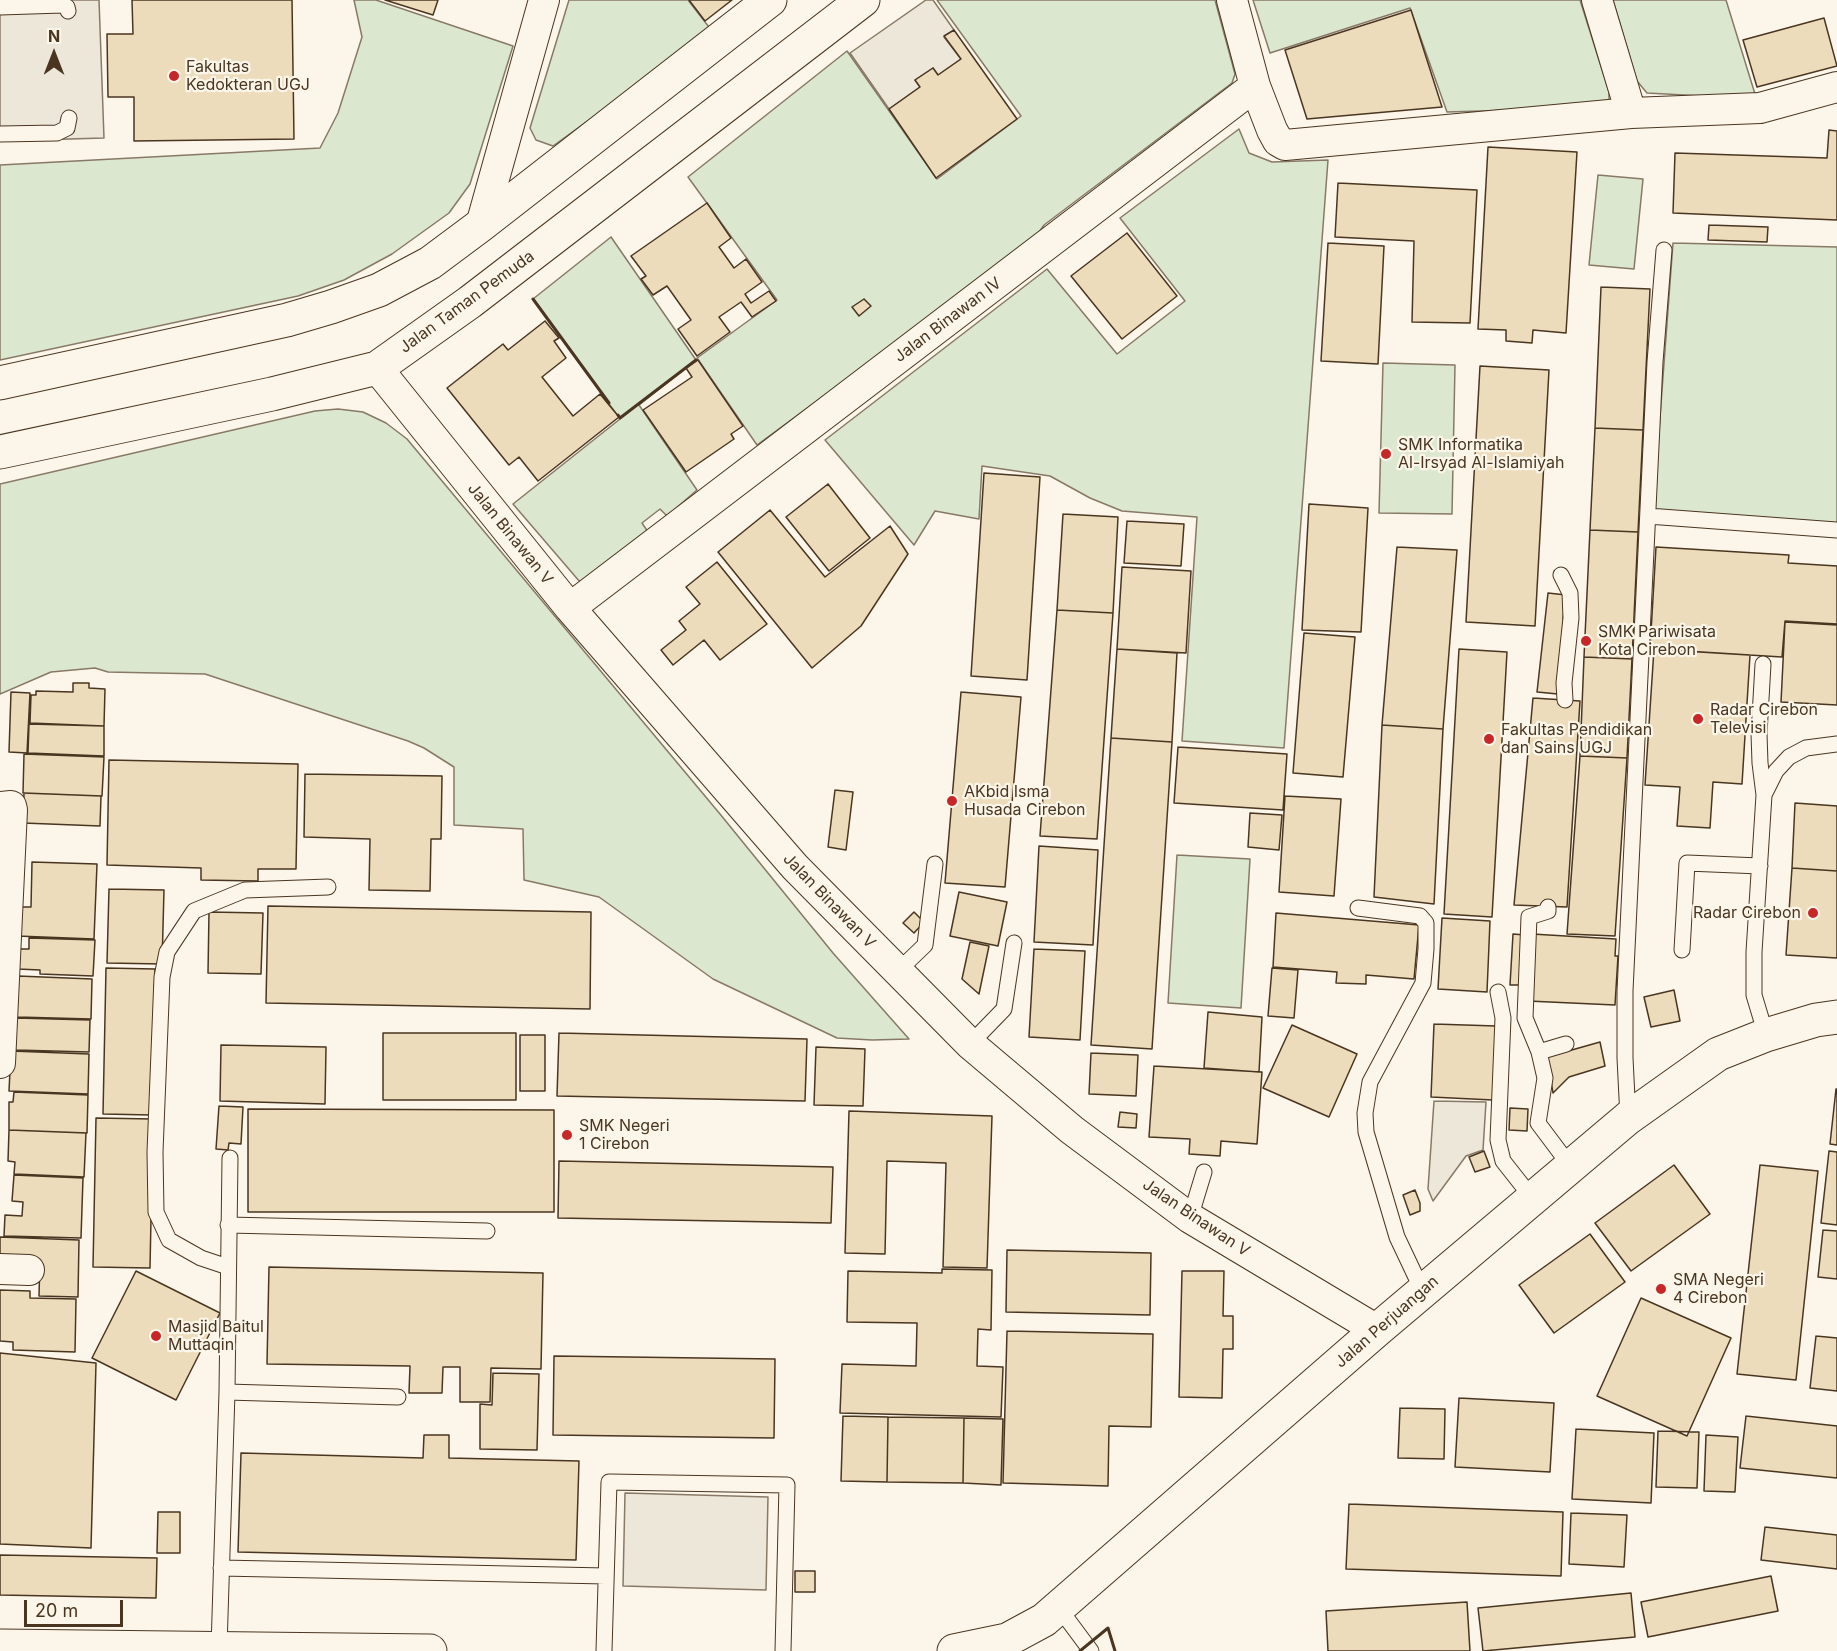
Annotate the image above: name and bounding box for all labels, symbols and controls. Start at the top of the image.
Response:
north arrow [24,24,84,84]
text: N [48,26,60,46]
place label: Fakultas Kedokteran UGJ [186,57,310,95]
marker: Fakultas Kedokteran UGJ [167,69,181,83]
street label: Jalan Taman Pemuda [396,247,538,357]
street label: Jalan Binawan IV [891,273,1005,367]
place label: SMK Informatika Al-Irsyad Al-Islamiyah [1398,435,1564,473]
marker: SMK Informatika Al-Irsyad Al-Islamiyah [1379,447,1393,461]
street label: Jalan Binawan V [463,479,557,589]
place label: SMK Pariwisata Kota Cirebon [1598,622,1716,660]
marker: SMK Pariwisata Kota Cirebon [1579,634,1593,648]
place label: Radar Cirebon Televisi [1710,700,1818,738]
marker: Radar Cirebon Televisi [1691,712,1705,726]
place label: Fakultas Pendidikan dan Sains UGJ [1501,720,1652,758]
marker: Fakultas Pendidikan dan Sains UGJ [1482,732,1496,746]
place label: AKbid Isma Husada Cirebon [964,782,1086,820]
marker: AKbid Isma Husada Cirebon [945,794,959,808]
street label: Jalan Binawan V [779,849,879,953]
place label: Radar Cirebon [1693,903,1801,923]
marker: Radar Cirebon [1806,906,1820,920]
place label: SMK Negeri 1 Cirebon [579,1116,670,1154]
marker: SMK Negeri 1 Cirebon [560,1128,574,1142]
street label: Jalan Binawan V [1139,1175,1253,1261]
place label: SMA Negeri 4 Cirebon [1673,1270,1764,1308]
street label: Jalan Perjuangan [1331,1272,1443,1372]
marker: SMA Negeri 4 Cirebon [1654,1282,1668,1296]
place label: Masjid Baitul Muttaqin [168,1317,264,1355]
marker: Masjid Baitul Muttaqin [149,1329,163,1343]
scale bar [27,1588,126,1626]
text: 20 m [35,1600,78,1621]

